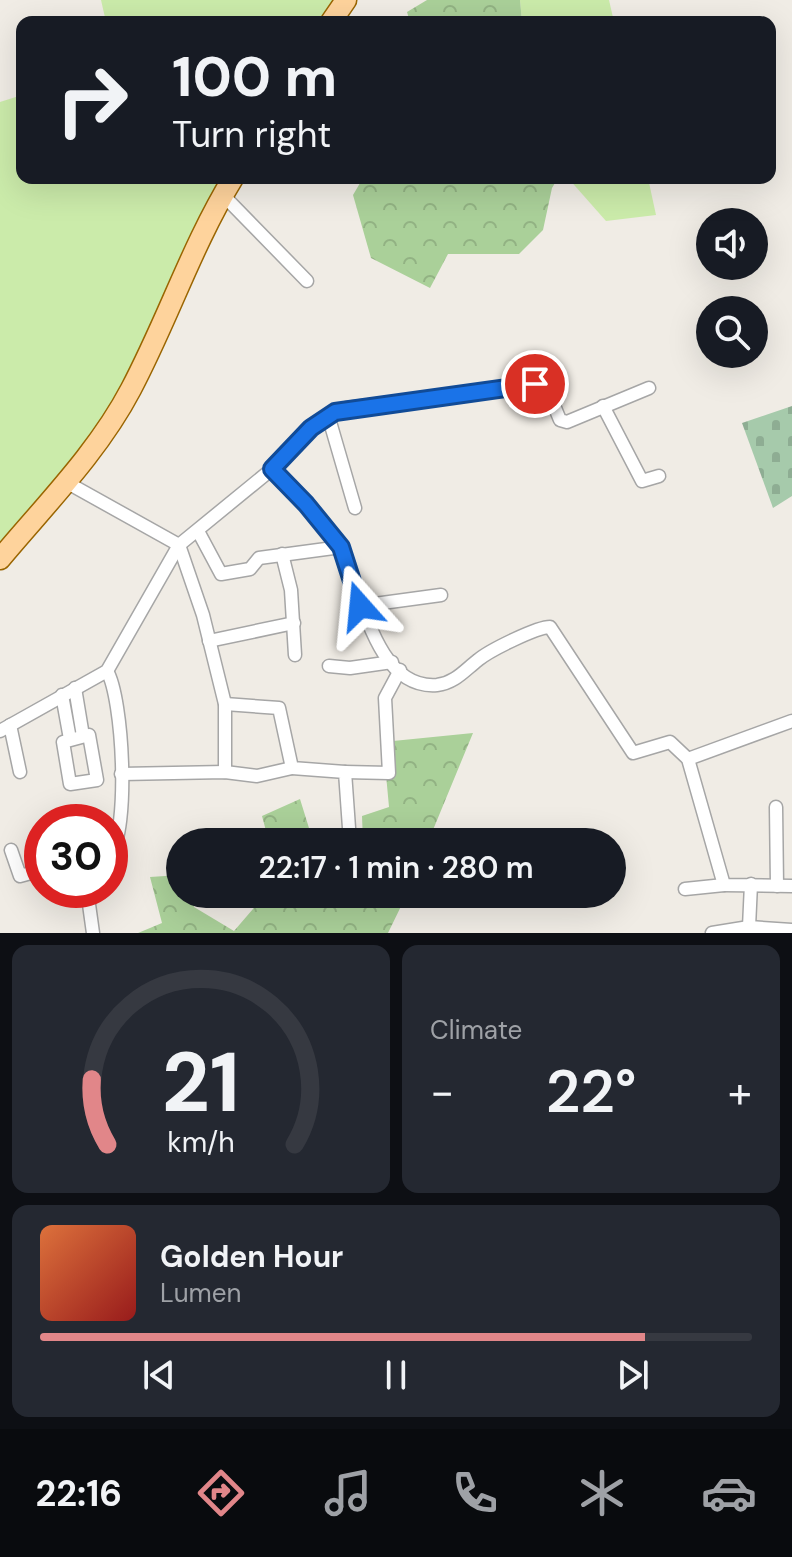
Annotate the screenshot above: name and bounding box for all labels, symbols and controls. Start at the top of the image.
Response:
text: 100 m [172,40,337,113]
icon: right [40,48,144,152]
text: Turn right [172,111,331,158]
map controls [696,208,768,368]
button: sound [696,208,768,280]
button: search [696,296,768,368]
pin [501,350,569,418]
icon: arrive [513,362,557,406]
position arrow [318,564,402,648]
speed limit sign: 30 [24,804,128,908]
text: 22:17 · 1 min · 280 m [258,848,534,887]
text: Climate [430,1013,522,1047]
text: 21 [162,1028,240,1137]
text: 22° [546,1052,636,1131]
text: − [430,1063,454,1121]
text: + [728,1063,752,1121]
text: km/h [167,1124,235,1161]
text: Golden Hour [160,1237,343,1276]
text: Lumen [160,1276,241,1310]
icon: previous [137,1353,181,1397]
icon: pause [374,1353,418,1397]
icon: next [611,1353,655,1397]
icon: directions [193,1465,249,1521]
icon: music [320,1465,376,1521]
icon: phone [447,1465,503,1521]
icon: climate [574,1465,630,1521]
icon: car [701,1465,757,1521]
text: 22:16 [35,1470,122,1517]

